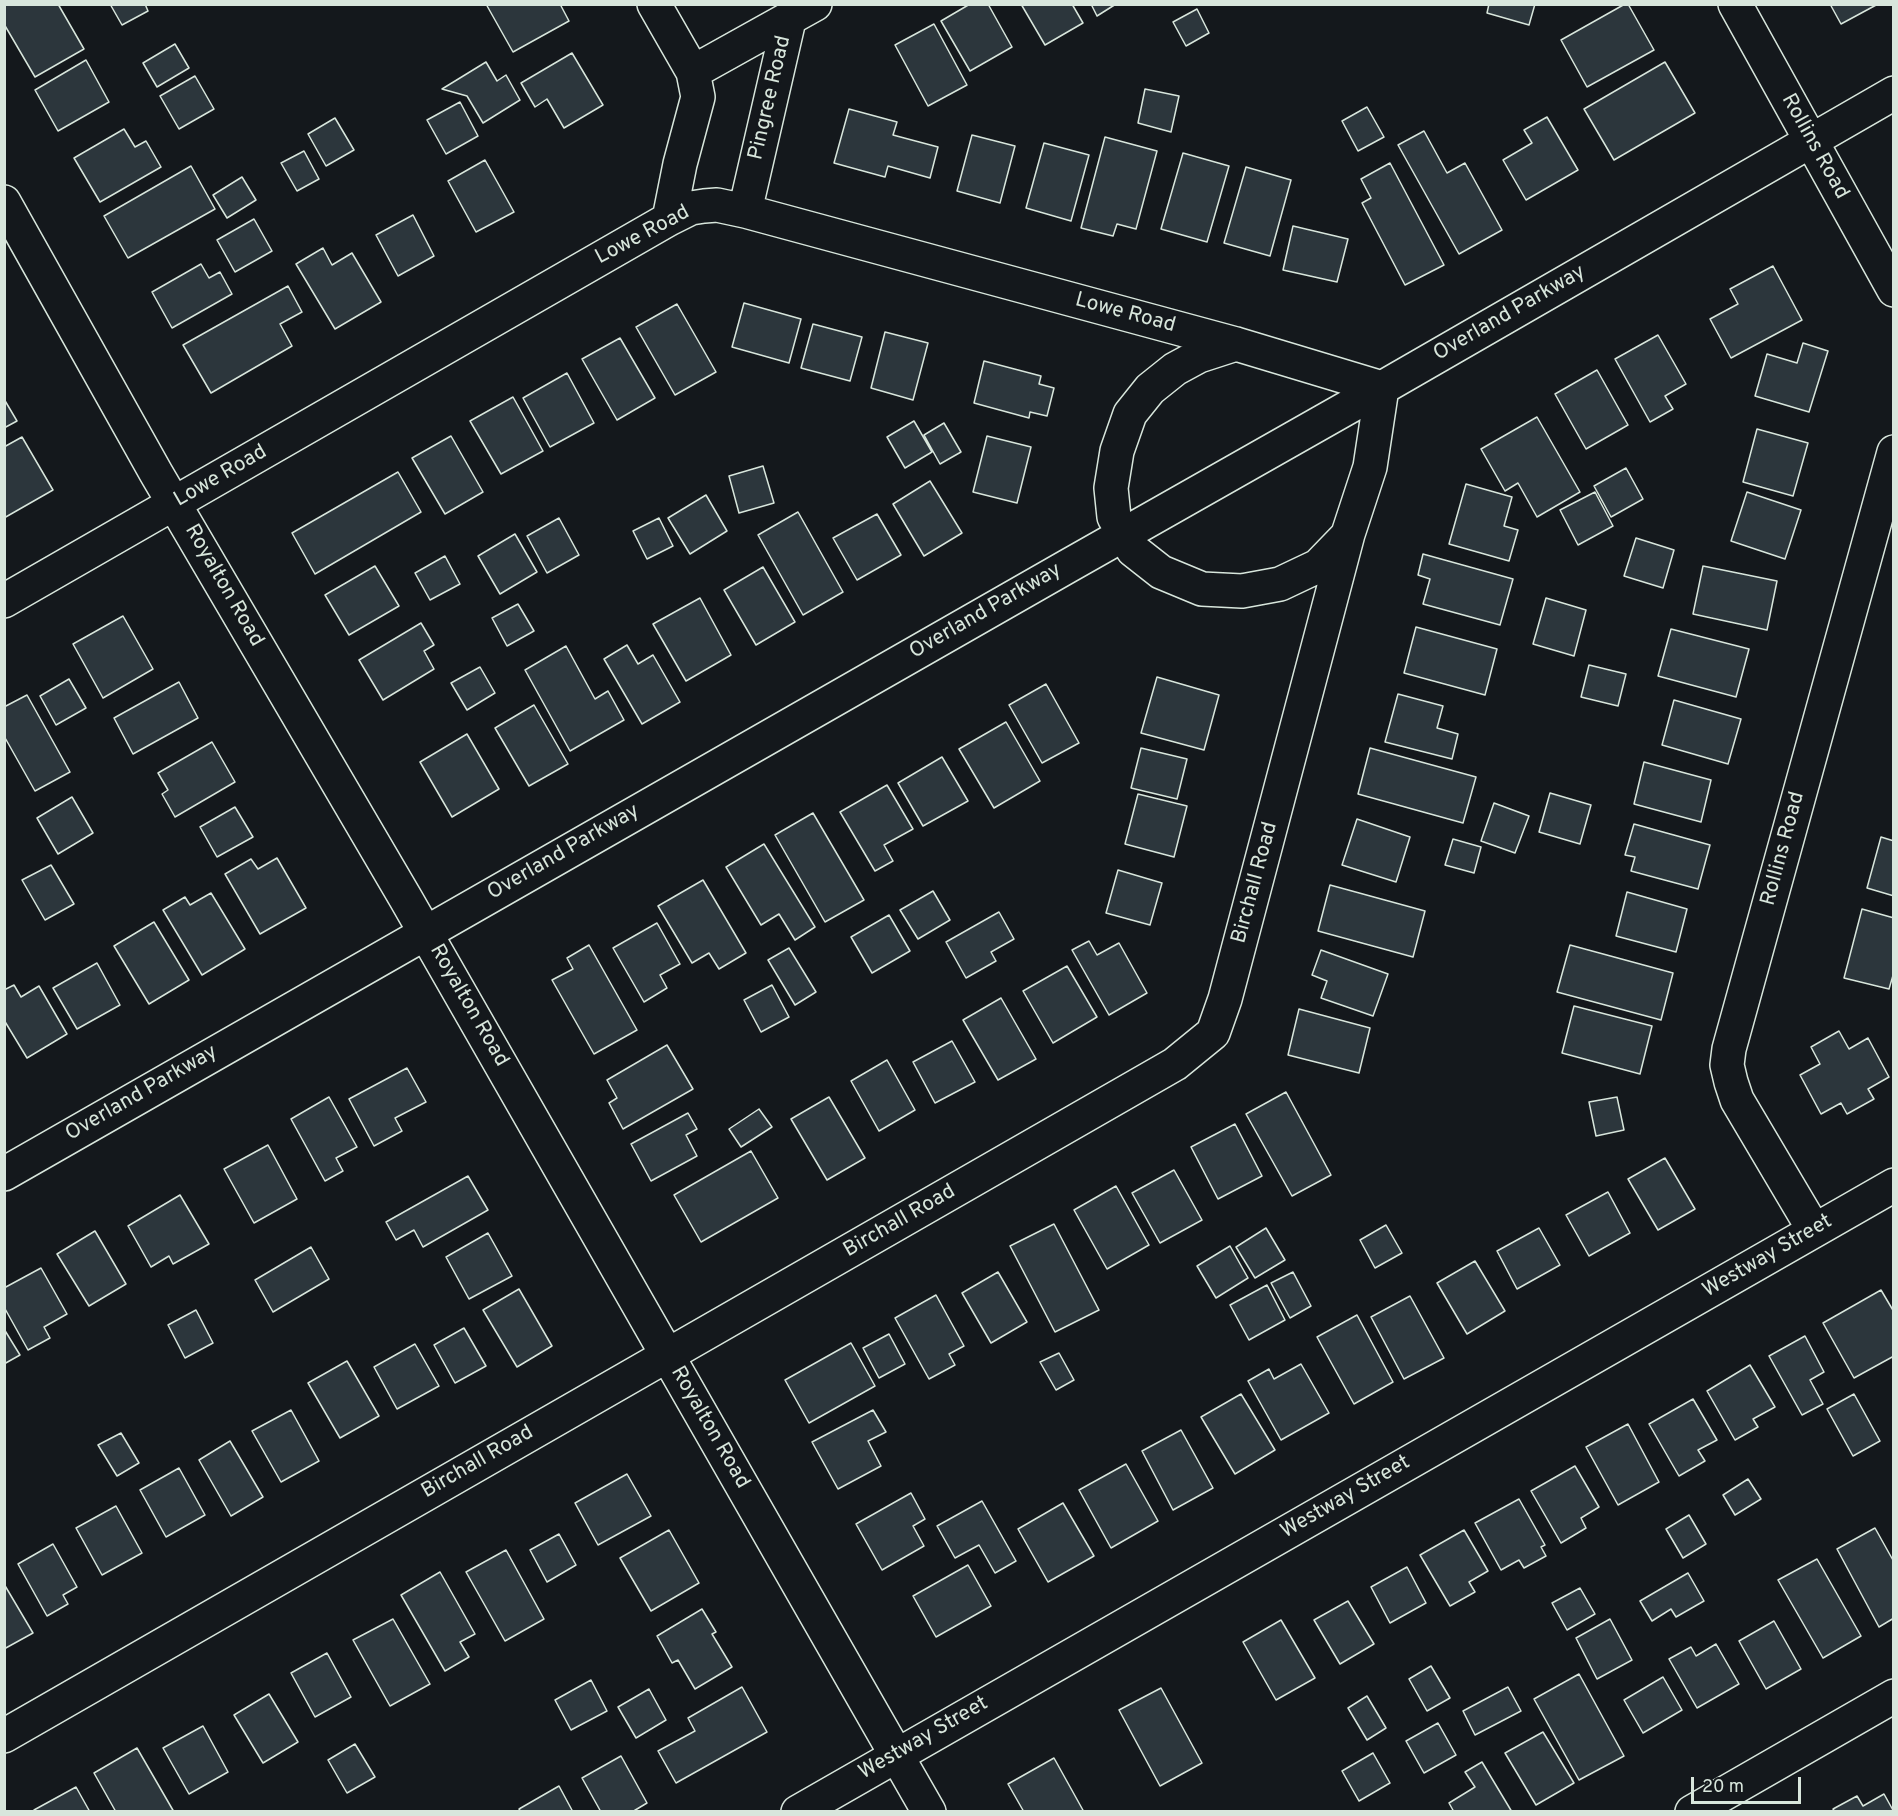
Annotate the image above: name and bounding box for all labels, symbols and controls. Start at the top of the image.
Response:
street label: Pingree Road [744,33,798,163]
street label: Rollins Road [1775,90,1853,204]
street label: Lowe Road [592,201,694,271]
street label: Overland Parkway [1430,260,1590,368]
street label: Lowe Road [1072,289,1178,339]
street label: Lowe Road [170,440,272,514]
street label: Royalton Road [178,520,268,652]
street label: Overland Parkway [906,558,1066,666]
street label: Rollins Road [1757,789,1811,909]
street label: Overland Parkway [484,799,644,907]
street label: Birchall Road [1228,819,1284,947]
street label: Royalton Road [423,940,513,1072]
street label: Overland Parkway [62,1040,222,1148]
street label: Birchall Road [840,1180,960,1264]
street label: Westway Street [1699,1210,1837,1304]
street label: Royalton Road [664,1362,754,1494]
street label: Birchall Road [418,1421,538,1505]
street label: Westway Street [1277,1451,1415,1545]
street label: Westway Street [855,1692,993,1786]
scale bar [1694,1765,1804,1803]
text: 20 m [1702,1776,1744,1799]

